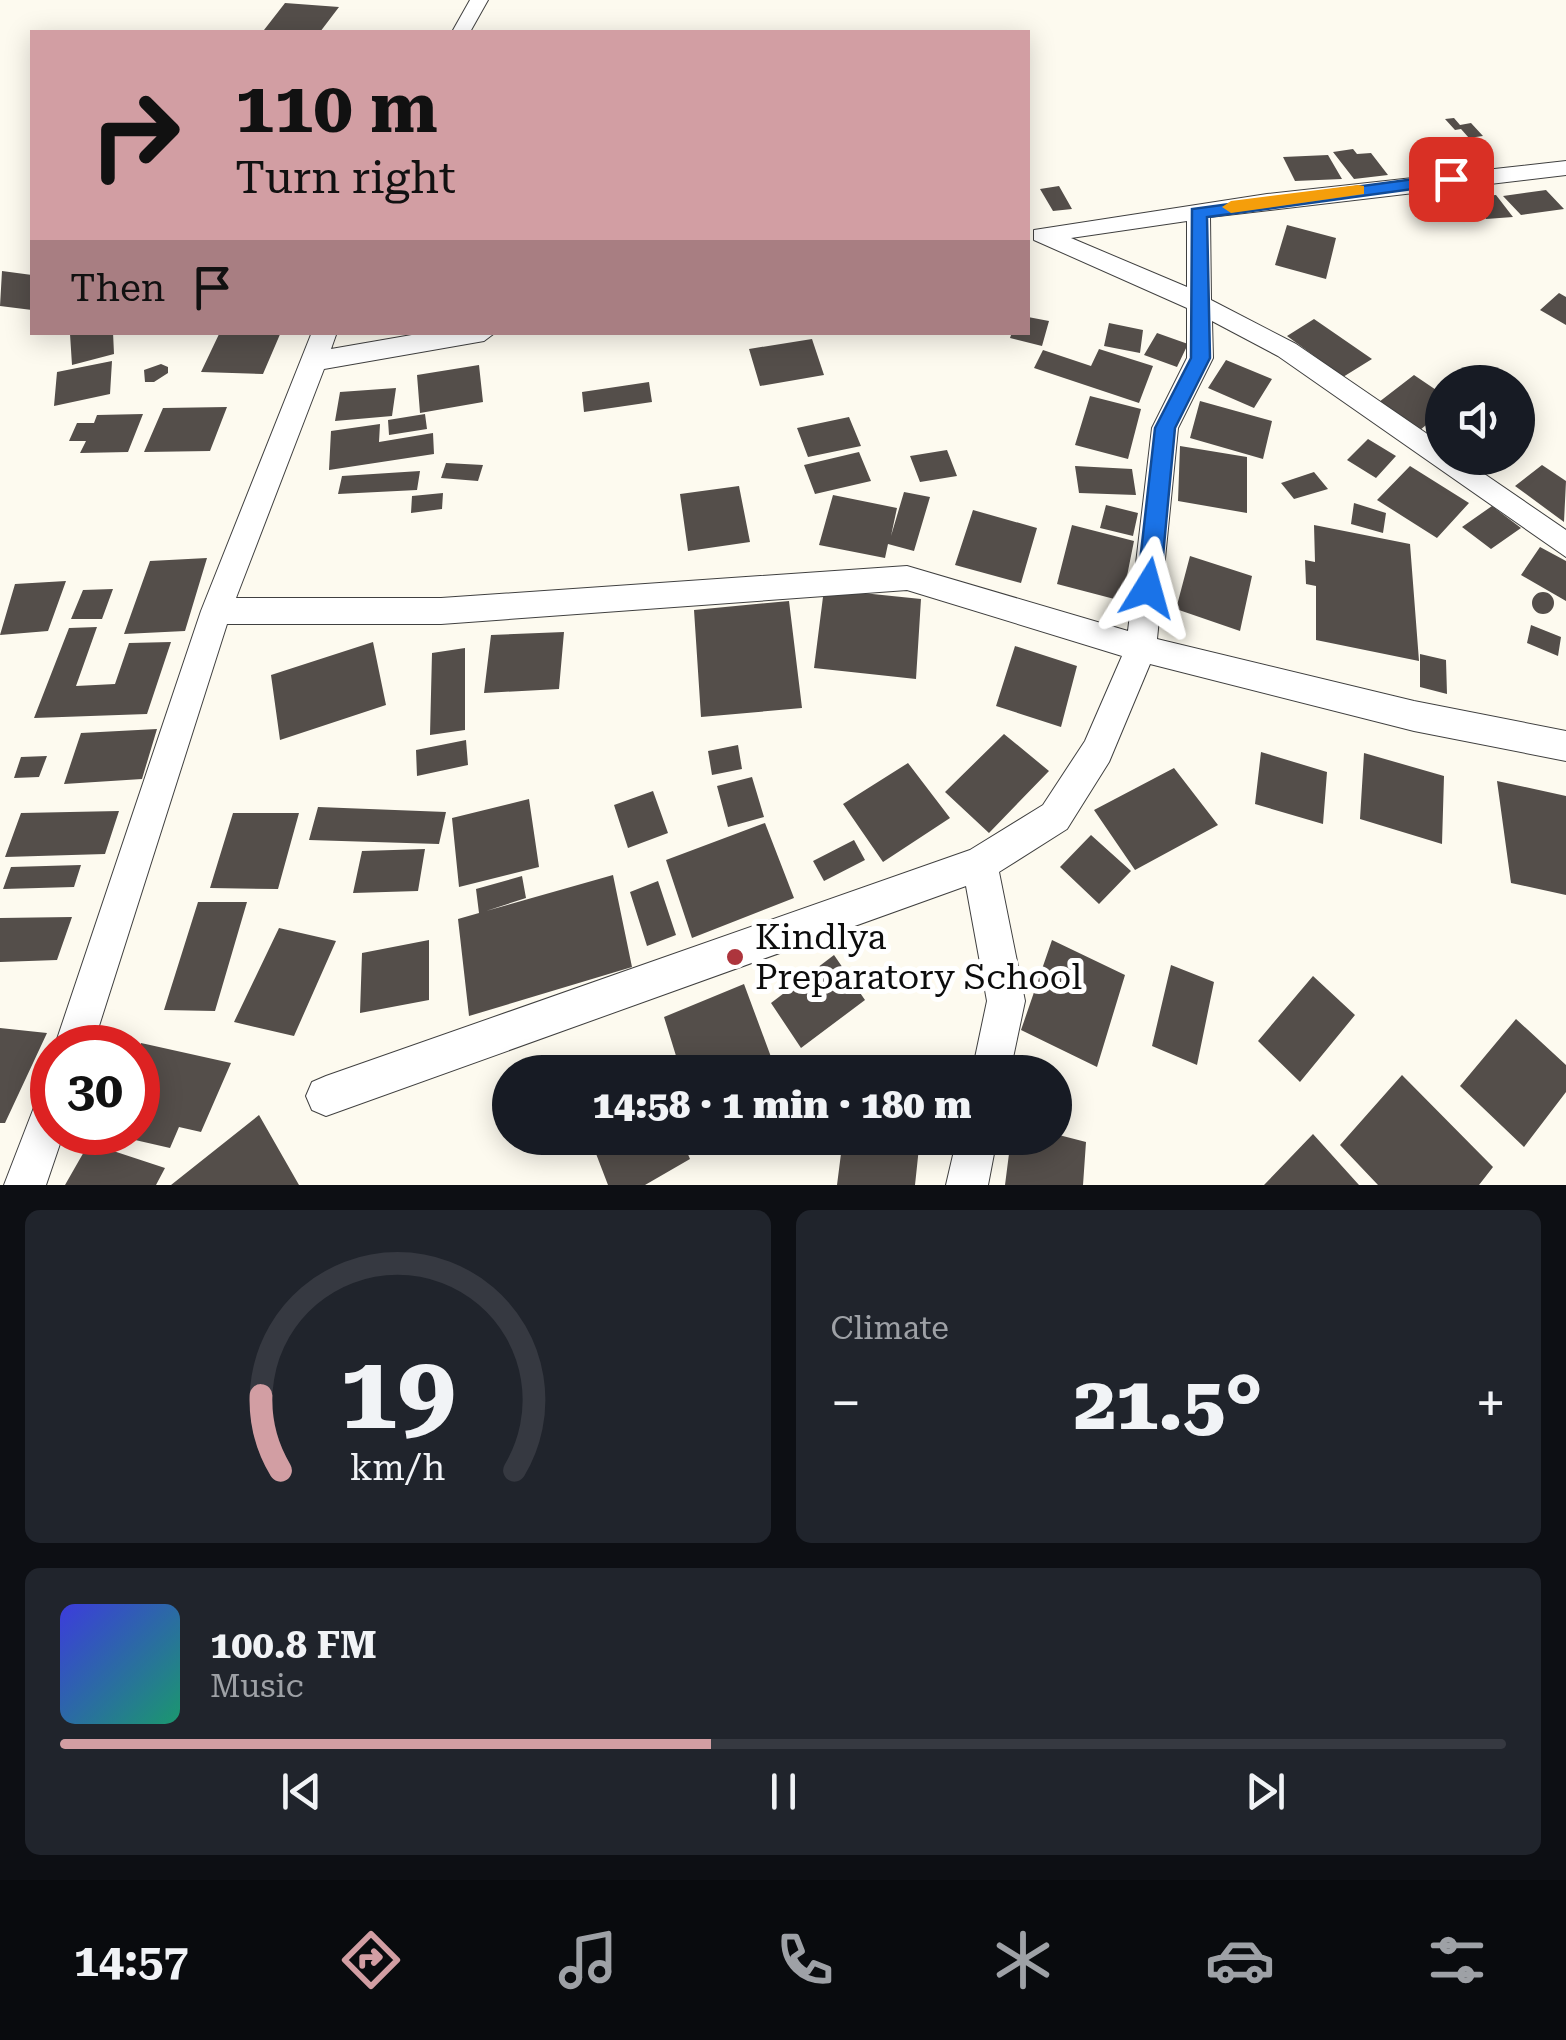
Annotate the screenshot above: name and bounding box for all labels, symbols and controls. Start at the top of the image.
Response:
text: 110 m [235,67,438,149]
icon: right [70,70,200,200]
pin [1409,137,1494,222]
text: Turn right [235,151,456,204]
icon: arrive [1424,152,1479,207]
icon: arrive [185,260,240,315]
text: Then [70,266,165,310]
map controls [1425,365,1535,475]
button: sound [1425,365,1535,475]
position arrow [1096,536,1200,640]
place label: Kindlya Preparatory School [755,917,1082,998]
marker: Kindlya Preparatory School [724,946,746,968]
speed limit sign: 30 [30,1025,160,1155]
text: 14:58 · 1 min · 180 m [592,1083,972,1127]
text: Climate [831,1309,949,1347]
text: 19 [340,1332,456,1453]
text: 21.5° [1074,1359,1263,1447]
text: − [831,1371,861,1435]
text: + [1475,1371,1506,1435]
text: km/h [350,1447,446,1489]
text: 100.8 FM [210,1623,377,1667]
text: Music [210,1667,304,1705]
icon: previous [274,1764,329,1819]
icon: pause [756,1764,811,1819]
icon: next [1238,1764,1293,1819]
icon: directions [336,1925,406,1995]
icon: music [553,1925,623,1995]
icon: phone [770,1925,840,1995]
icon: climate [988,1925,1058,1995]
icon: car [1205,1925,1275,1995]
icon: filters [1422,1925,1492,1995]
text: 14:57 [74,1934,189,1987]

